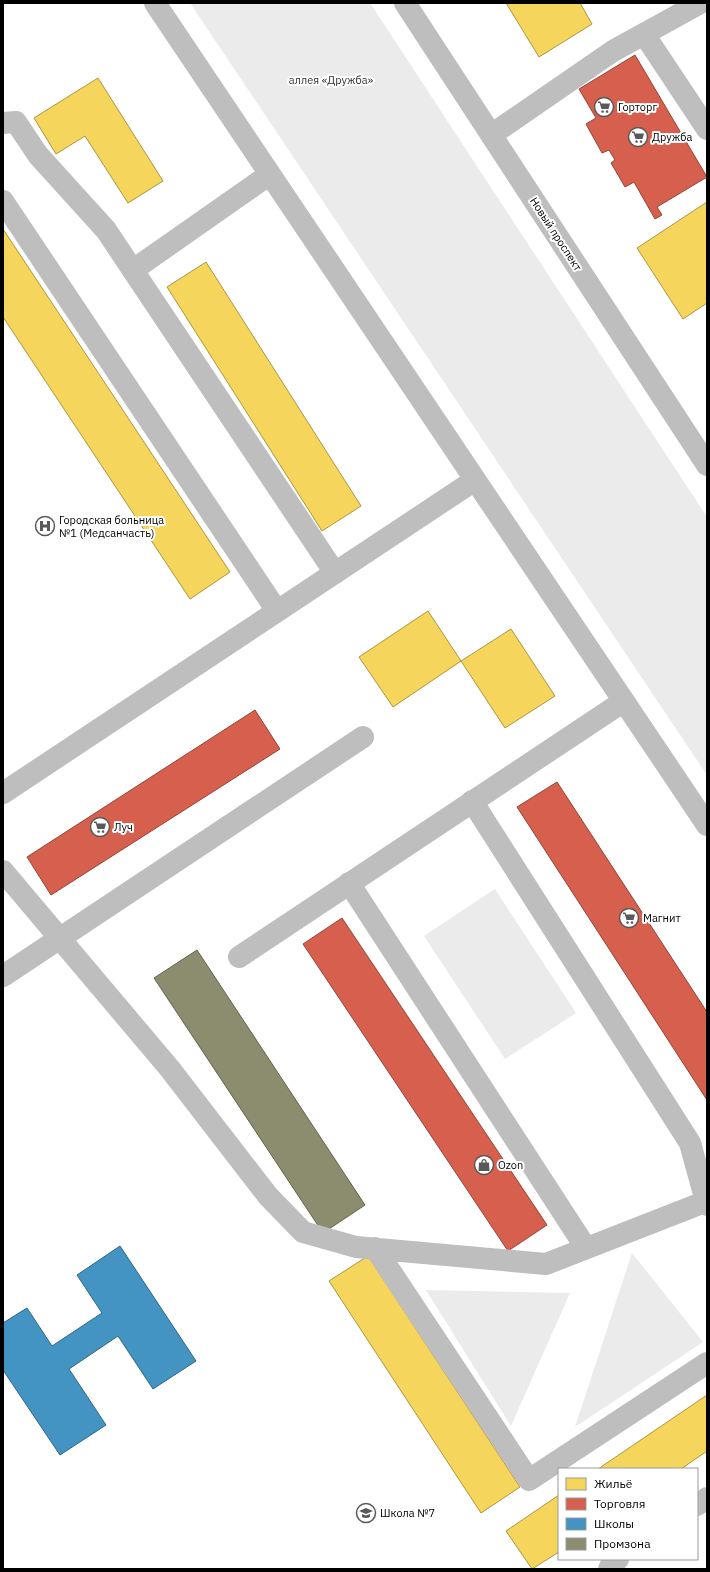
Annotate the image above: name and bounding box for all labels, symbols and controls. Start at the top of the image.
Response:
park label: аллея «Дружба» [289,73,374,87]
supermarket icon: Горторг [593,96,615,118]
place label: Горторг [618,100,657,114]
supermarket icon: Дружба [627,126,649,148]
place label: Дружба [652,130,692,144]
street label: Новый проспект [527,195,585,273]
place label: Городская больница №1 (Медсанчасть) [59,513,164,540]
hospital icon: Городская больница №1 (Медсанчасть) [34,515,56,537]
supermarket icon: Луч [89,816,111,838]
place label: Луч [114,820,133,834]
supermarket icon: Магнит [618,907,640,929]
place label: Магнит [643,911,681,925]
shop icon: Ozon [473,1154,495,1176]
place label: Ozon [498,1158,523,1172]
legend [558,1468,698,1560]
text: Жильё [594,1476,633,1491]
text: Торговля [594,1496,645,1511]
school or university icon: Школа №7 [355,1502,377,1524]
place label: Школа №7 [380,1506,435,1520]
text: Школы [594,1516,634,1531]
text: Промзона [594,1536,651,1551]

